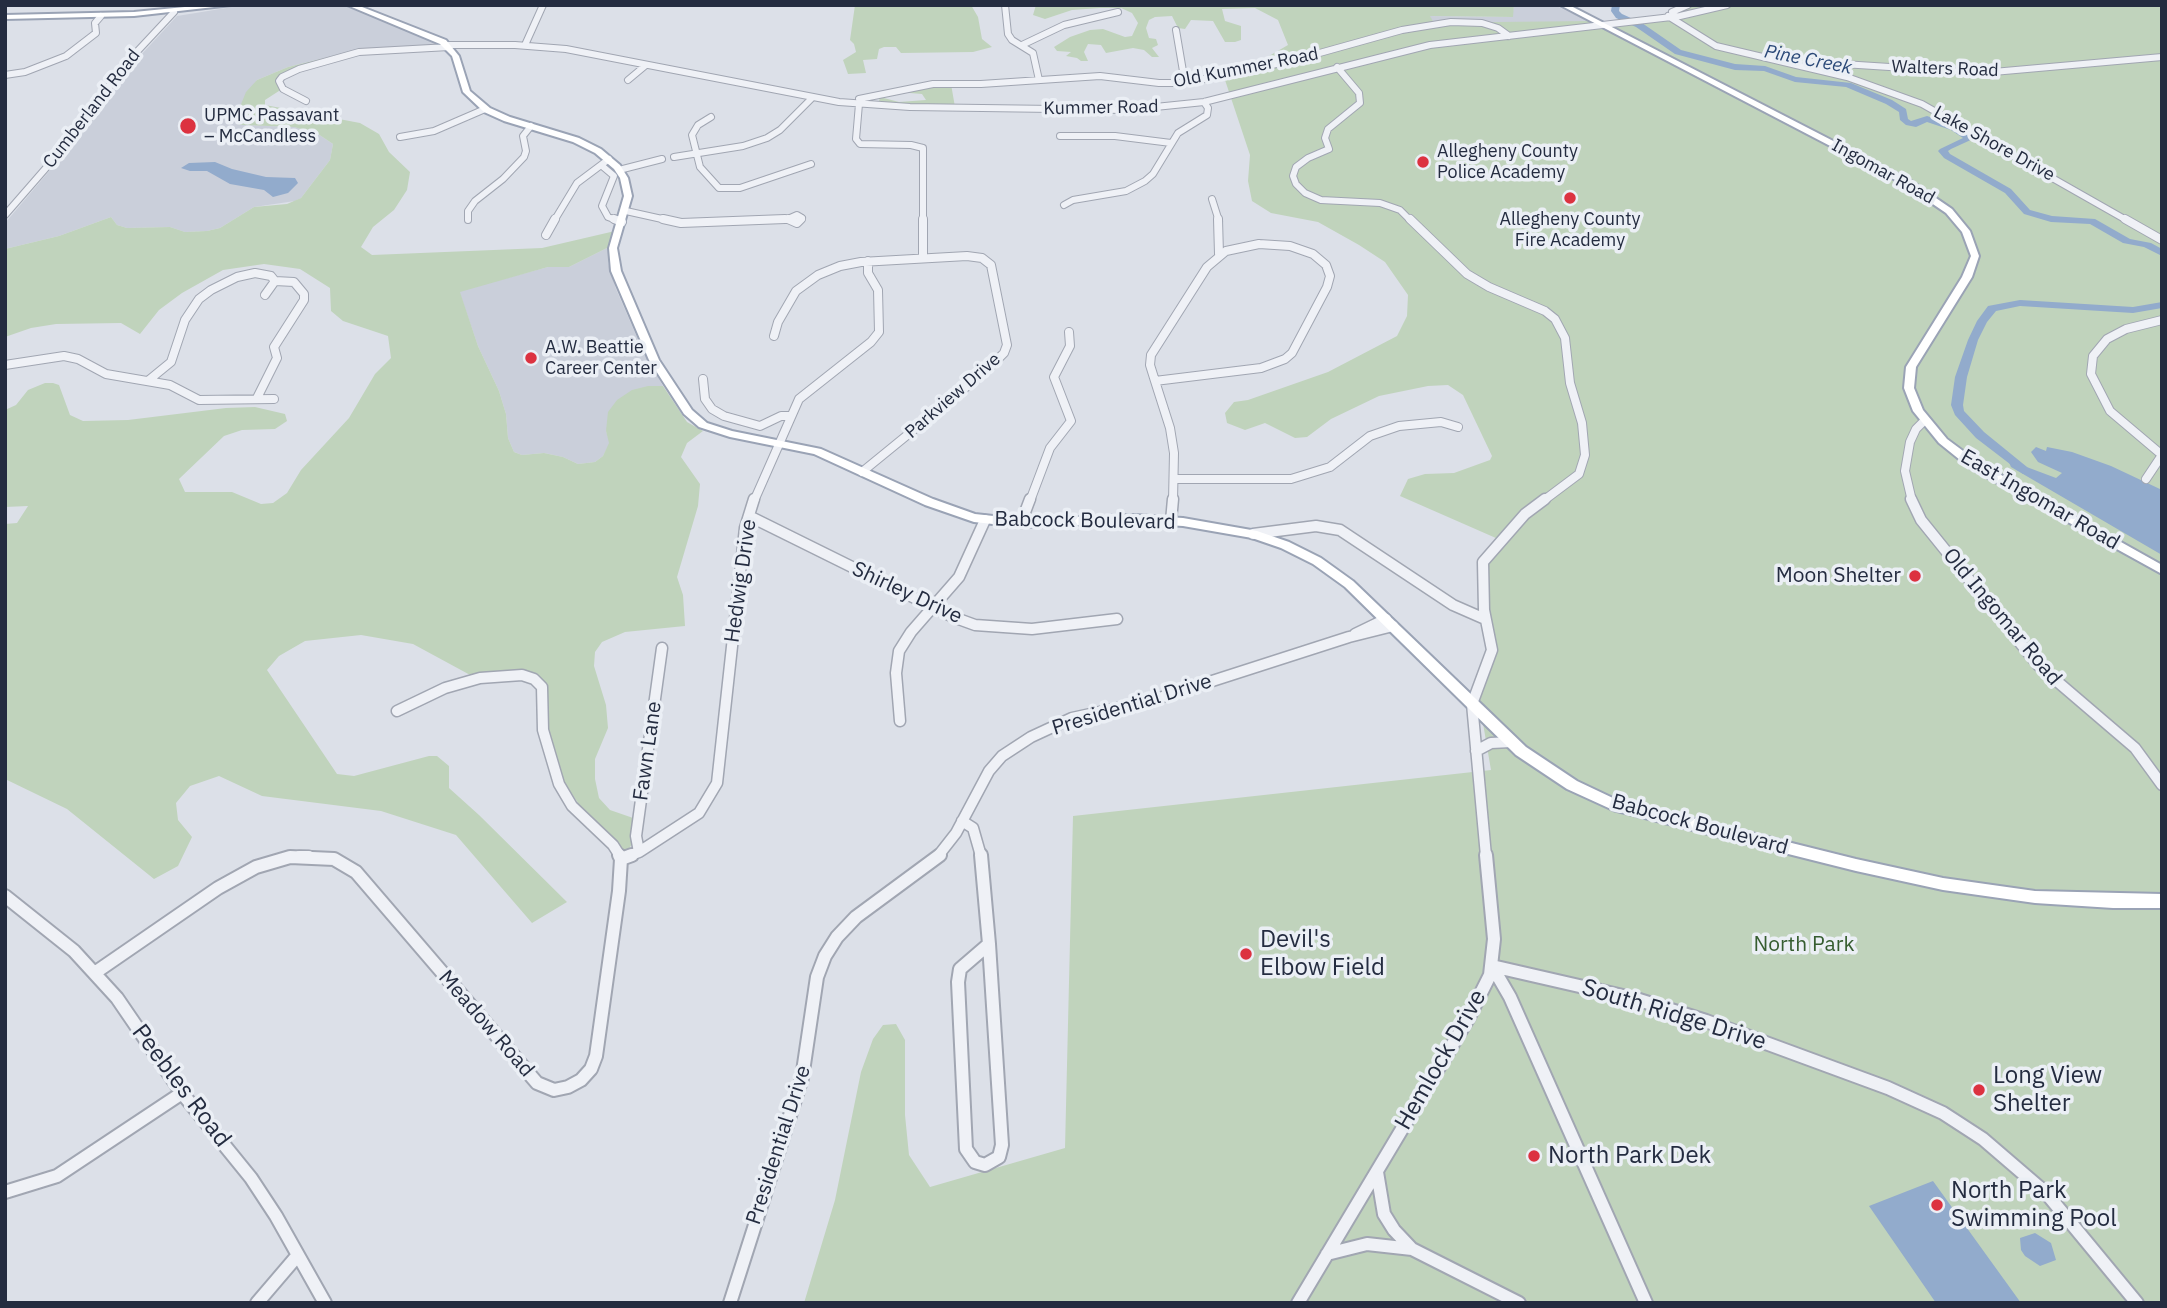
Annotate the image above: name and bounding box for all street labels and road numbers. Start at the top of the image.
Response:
street label: Old Kummer Road [1172,43,1320,93]
street label: Cumberland Road [39,45,145,173]
street label: Walters Road [1891,56,1999,82]
street label: Kummer Road [1043,96,1159,120]
street label: Lake Shore Drive [1930,102,2058,186]
street label: Ingomar Road [1828,135,1938,209]
street label: Parkview Drive [901,349,1005,443]
street label: East Ingomar Road [1956,444,2124,556]
street label: Babcock Boulevard [994,507,1176,535]
street label: Hedwig Drive [720,517,762,645]
street label: Old Ingomar Road [1937,543,2067,691]
street label: Shirley Drive [848,557,966,629]
street label: Presidential Drive [1049,669,1215,741]
street label: Fawn Lane [629,700,667,802]
street label: Babcock Boulevard [1609,789,1791,861]
street label: Meadow Road [433,966,539,1082]
street label: South Ridge Drive [1578,973,1770,1057]
street label: Hemlock Drive [1389,985,1493,1135]
street label: Peebles Road [125,1019,237,1153]
street label: Presidential Drive [741,1062,817,1228]

